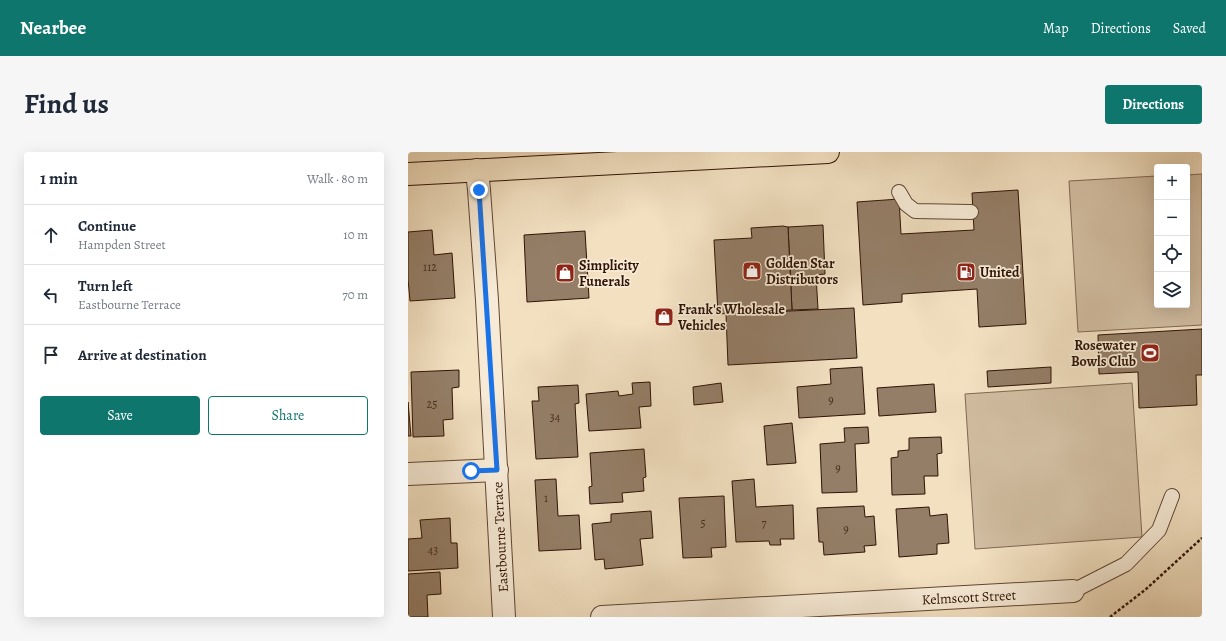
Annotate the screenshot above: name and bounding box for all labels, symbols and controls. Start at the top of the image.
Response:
text: Nearbee [20,15,86,41]
text: Map [1043,19,1069,38]
text: Directions [1091,19,1151,38]
text: Saved [1173,19,1206,38]
text: Find us [24,85,109,123]
button: Directions [1105,85,1202,124]
map controls [1154,164,1190,308]
button: + [1154,164,1190,200]
text: 1 min [40,167,78,190]
text: Walk · 80 m [307,170,368,187]
route end [470,181,488,199]
button: − [1154,200,1190,236]
text: Continue [78,216,136,236]
icon: ahead [40,224,62,246]
text: 10 m [343,226,368,243]
text: Hampden Street [78,236,166,253]
button: locate [1154,236,1190,272]
place label: Golden Star Distributors [766,254,838,289]
place label: Simplicity Funerals [579,256,639,291]
house number: 112 [423,259,437,275]
shop icon: Golden Star Distributors [741,260,763,282]
fuel station icon: United [955,261,977,283]
shop icon: Simplicity Funerals [554,262,576,284]
place label: United [980,263,1020,282]
button: layers [1154,272,1190,308]
text: Turn left [78,276,133,296]
icon: left [40,284,62,306]
text: 70 m [342,286,368,303]
text: Eastbourne Terrace [78,296,181,313]
place label: Frank's Wholesale Vehicles [677,300,785,335]
shop icon: Frank's Wholesale Vehicles [653,306,675,328]
place label: Rosewater Bowls Club [1071,336,1136,371]
sports icon: Rosewater Bowls Club [1139,342,1161,364]
icon: arrive [40,344,62,366]
text: Arrive at destination [78,345,207,365]
house number: 9 [828,392,834,408]
button: Save [40,396,200,435]
button: Share [208,396,368,435]
house number: 25 [427,396,437,412]
house number: 34 [550,409,561,425]
house number: 9 [835,460,841,476]
route start [462,462,480,480]
street label: Eastbourne Terrace [488,481,513,593]
house number: 1 [544,490,548,506]
house number: 5 [700,515,706,531]
house number: 7 [761,515,767,531]
house number: 9 [843,521,849,537]
house number: 43 [428,542,438,558]
street label: Kelmscott Street [921,586,1017,609]

